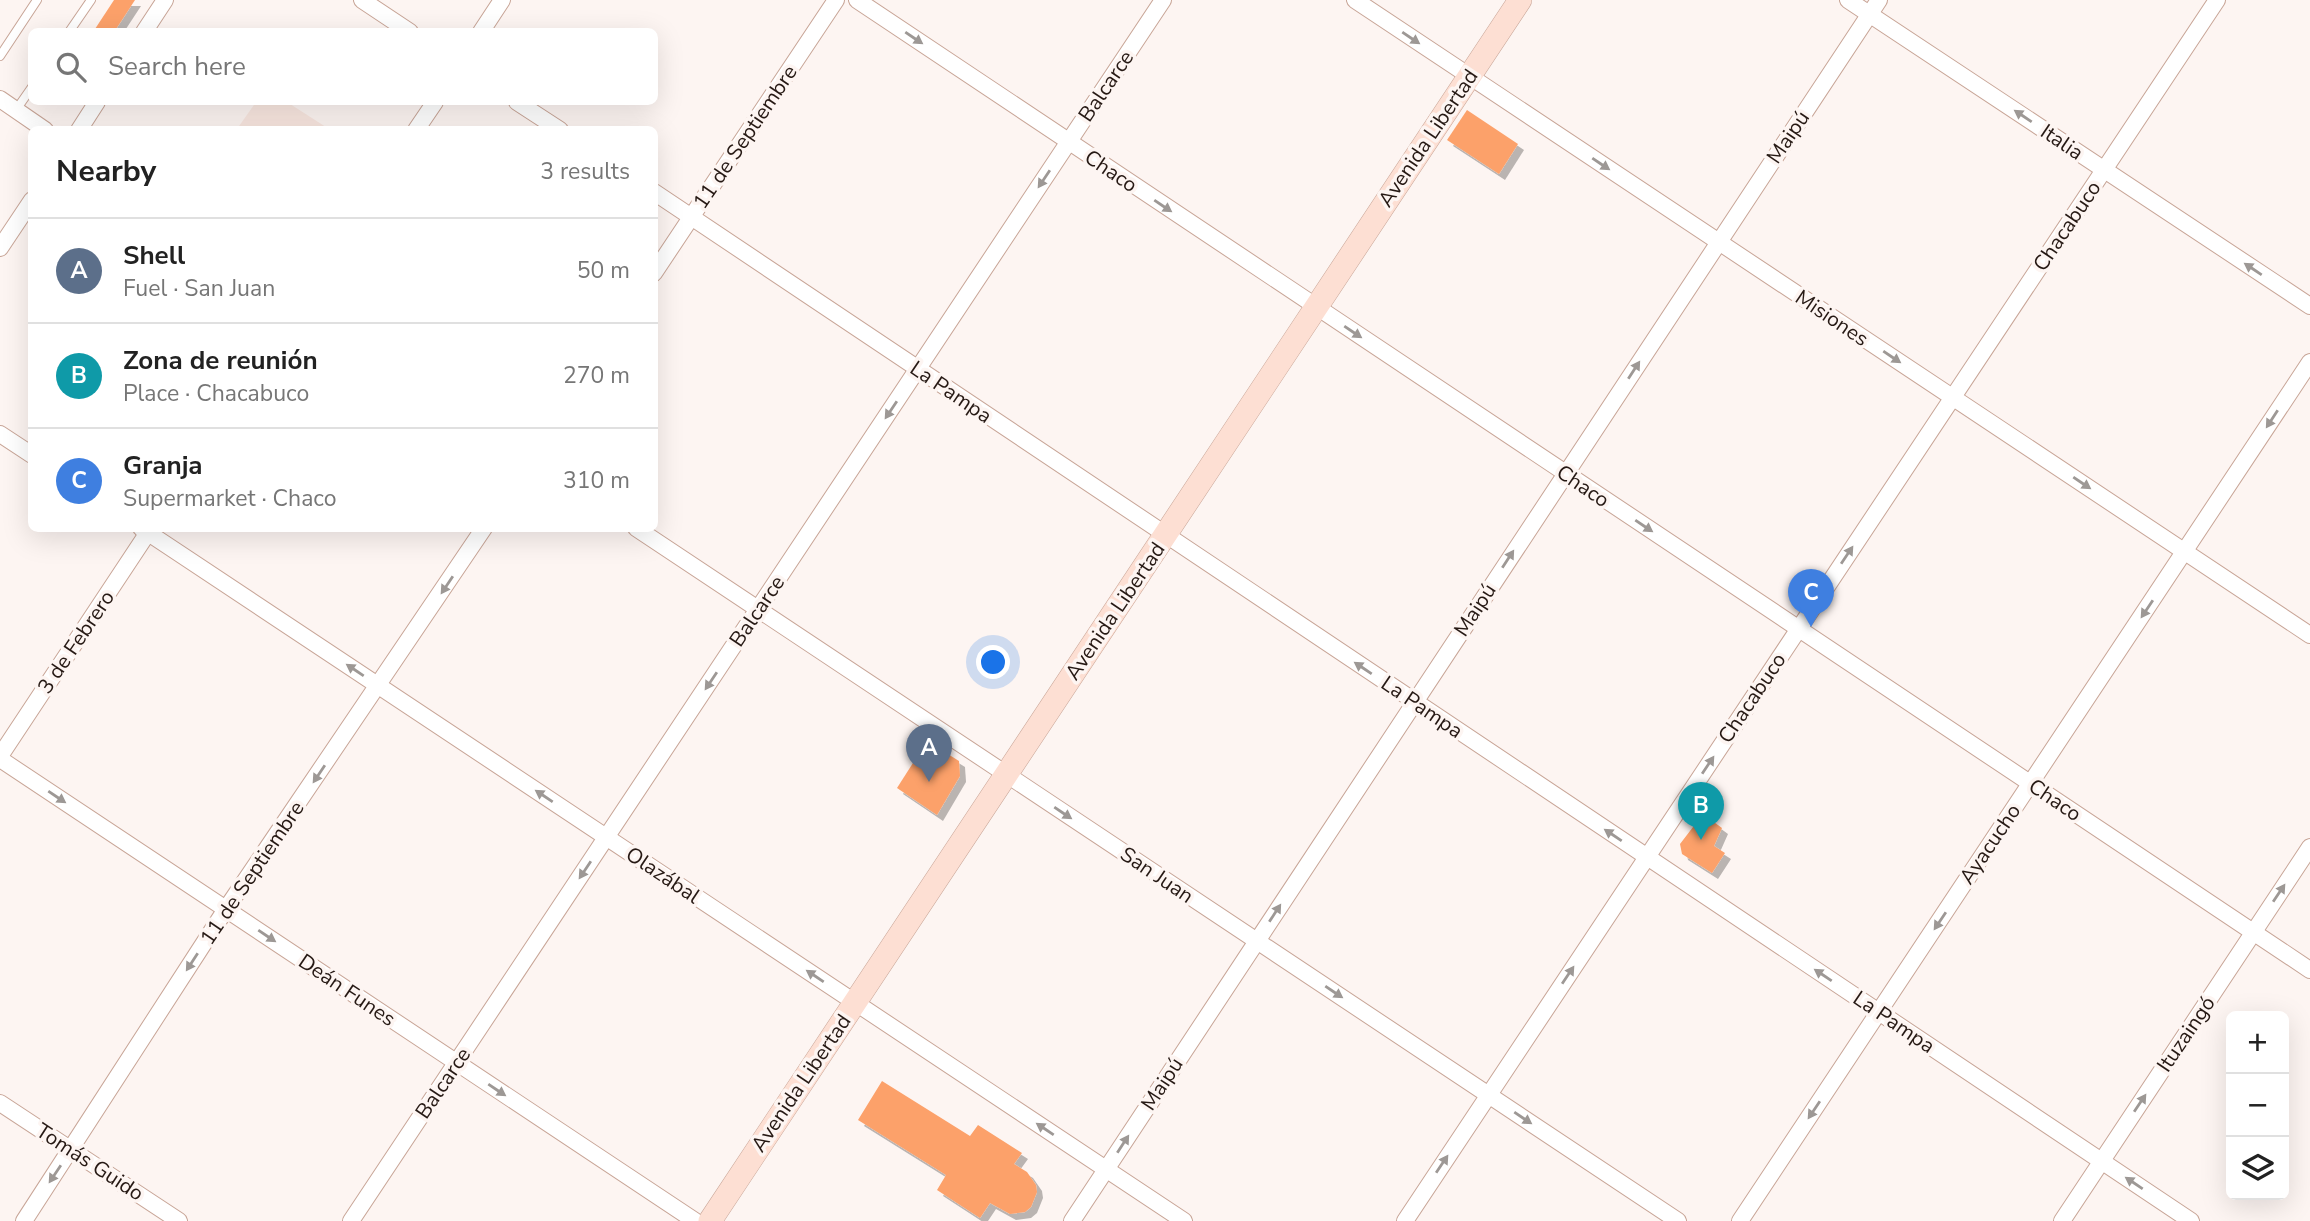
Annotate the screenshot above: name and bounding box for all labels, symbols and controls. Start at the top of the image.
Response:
search box [28,28,658,105]
one-way arrow [904,31,923,44]
one-way arrow [1402,31,1421,44]
street label: Balcarce [1072,45,1140,127]
icon: search [52,48,90,86]
text: Search here [108,49,246,84]
street label: 11 de Septiembre [686,60,804,214]
street label: Avenida Libertad [1371,64,1485,212]
street label: Maipú [1760,105,1816,169]
one-way arrow [2013,110,2032,123]
street label: Italia [2035,118,2089,166]
street label: Chaco [1079,143,1143,199]
text: Nearby [56,151,156,192]
text: 3 results [540,156,630,187]
one-way arrow [1591,157,1611,170]
one-way arrow [1037,170,1050,189]
street label: Chacabuco [2027,175,2107,277]
one-way arrow [1154,199,1173,212]
text: Shell [123,238,185,273]
text: A [70,255,88,286]
text: 50 m [577,255,630,286]
one-way arrow [2243,262,2263,275]
text: Fuel · San Juan [123,273,275,304]
street label: Misiones [1790,283,1874,353]
one-way arrow [1343,326,1362,339]
text: Zona de reunión [123,343,318,378]
one-way arrow [1883,351,1902,364]
street label: La Pampa [905,354,997,430]
text: B [71,360,87,391]
text: 270 m [563,360,630,391]
one-way arrow [1627,360,1640,379]
text: Place · Chacabuco [123,378,309,409]
one-way arrow [884,400,897,419]
one-way arrow [2266,409,2279,429]
text: Granja [123,448,203,483]
street label: Chaco [1551,458,1615,514]
text: C [71,465,87,496]
text: 310 m [563,465,630,496]
one-way arrow [2072,477,2092,490]
text: Supermarket · Chaco [123,483,337,514]
one-way arrow [1634,520,1654,533]
street label: Avenida Libertad [1058,537,1172,685]
one-way arrow [1841,545,1854,565]
one-way arrow [1502,550,1515,569]
pin: C [1788,569,1834,627]
street label: Balcarce [723,570,791,652]
one-way arrow [440,576,453,595]
street label: Maipú [1447,578,1503,642]
street label: 3 de Febrero [31,585,121,699]
one-way arrow [2140,600,2154,618]
your location [976,645,1010,679]
street label: Chacabuco [1712,647,1792,749]
one-way arrow [1353,661,1373,674]
one-way arrow [345,664,364,677]
street label: La Pampa [1376,669,1468,745]
one-way arrow [704,671,717,690]
pin: A [906,724,952,782]
one-way arrow [1701,756,1715,774]
one-way arrow [312,765,326,783]
street label: Chaco [2023,772,2087,828]
pin: B [1678,782,1724,840]
one-way arrow [535,789,553,803]
one-way arrow [48,790,66,804]
street label: 11 de Septiembre [193,796,311,950]
street label: Ayacucho [1953,798,2027,890]
one-way arrow [1053,806,1072,819]
one-way arrow [1604,828,1622,842]
street label: Olazábal [620,840,706,910]
street label: San Juan [1115,840,1199,910]
one-way arrow [578,860,591,880]
one-way arrow [2273,883,2286,903]
one-way arrow [1268,904,1282,922]
one-way arrow [1933,911,1946,931]
one-way arrow [257,930,277,943]
street label: Deán Funes [293,947,401,1033]
one-way arrow [186,953,199,972]
one-way arrow [1562,965,1575,984]
one-way arrow [1814,968,1832,982]
one-way arrow [806,969,824,983]
street label: La Pampa [1848,984,1940,1060]
one-way arrow [1324,986,1344,999]
street label: Ituzaingó [2150,991,2222,1077]
street label: Avenida Libertad [744,1009,858,1157]
map controls [2226,1011,2289,1200]
button: + [2226,1011,2289,1074]
street label: Balcarce [409,1042,477,1124]
street label: Maipú [1134,1052,1190,1116]
button: − [2226,1074,2289,1137]
one-way arrow [487,1083,507,1096]
one-way arrow [2133,1094,2147,1112]
one-way arrow [1807,1100,1820,1120]
one-way arrow [1514,1111,1533,1124]
street label: Tomás Guido [31,1117,149,1207]
one-way arrow [1036,1123,1055,1136]
one-way arrow [1116,1134,1129,1153]
button: layers [2226,1137,2289,1200]
one-way arrow [1436,1154,1449,1174]
one-way arrow [48,1165,62,1183]
one-way arrow [2125,1176,2143,1190]

